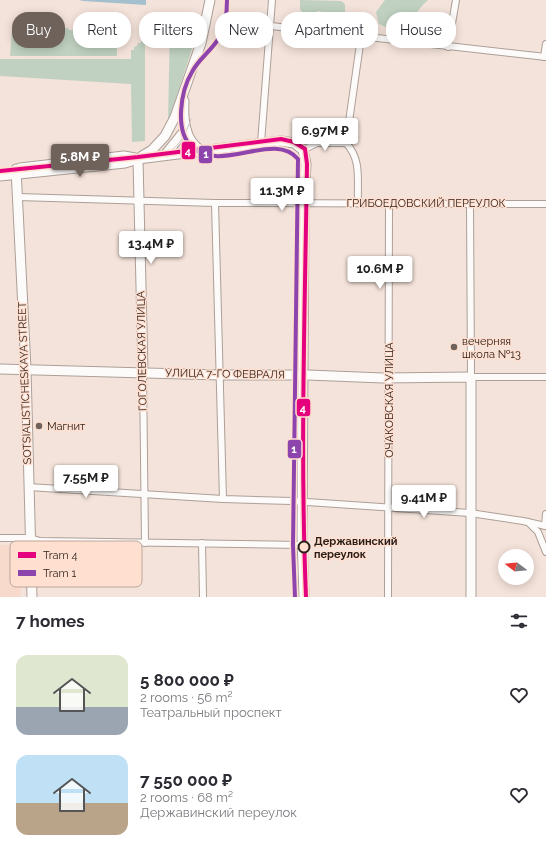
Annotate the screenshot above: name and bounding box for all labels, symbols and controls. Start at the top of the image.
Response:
chip: Buy [12,12,65,48]
chip: Rent [73,12,131,48]
chip: Filters [139,12,207,48]
chip: New [215,12,273,48]
chip: Apartment [281,12,378,48]
chip: House [386,12,456,48]
pin: 6.97M ₽ [288,118,362,152]
text: 6.97M ₽ [301,123,349,138]
line badge: 4 [181,141,196,160]
pin: 5.8M ₽ [47,144,113,178]
text: 4 [185,145,191,158]
line badge: 1 [198,145,213,164]
text: 1 [203,148,209,161]
text: 5.8M ₽ [60,149,100,164]
pin: 11.3M ₽ [245,178,319,212]
text: 11.3M ₽ [260,183,304,198]
street label: ГРИБОЕДОВСКИЙ ПЕРЕУЛОК [347,197,506,210]
pin: 13.4M ₽ [114,231,188,265]
text: 13.4M ₽ [128,236,174,251]
pin: 10.6M ₽ [343,256,417,290]
text: 10.6M ₽ [356,261,404,276]
street label: ГОГОЛЕВСКАЯ УЛИЦА [134,290,150,411]
street label: SOTSIALISTICHESKAYA STREET [16,301,34,465]
place label: вечерняя школа №13 [462,335,521,361]
street label: ОЧАКОВСКАЯ УЛИЦА [383,342,396,458]
marker: вечерняя школа №13 [449,342,459,352]
street label: УЛИЦА 7-ГО ФЕВРАЛЯ [165,366,285,382]
line badge: 4 [296,398,311,417]
text: 4 [300,402,306,415]
place label: Магнит [47,420,86,433]
marker: Магнит [34,421,44,431]
line badge: 1 [287,439,302,459]
text: 1 [291,443,297,456]
pin: 7.55M ₽ [49,465,123,499]
text: 7.55M ₽ [63,470,109,485]
pin: 9.41M ₽ [387,485,461,519]
text: 9.41M ₽ [401,490,447,505]
place label: Державинский переулок [314,535,398,561]
marker: Державинский переулок [297,540,311,554]
legend [10,541,142,587]
text: Tram 4 [43,549,77,562]
north arrow [498,549,534,585]
map controls [498,549,534,585]
text: Tram 1 [43,567,76,580]
icon: filters [508,610,530,632]
text: 7 homes [16,611,85,631]
text: 5 800 000 ₽ [140,670,234,690]
icon: home [48,671,96,719]
icon: heart [508,684,530,706]
text: 2 rooms · 56 m² [140,690,232,705]
text: Театральный проспект [140,705,282,720]
text: 7 550 000 ₽ [140,770,232,790]
icon: home [48,771,96,819]
icon: heart [508,784,530,806]
text: 2 rooms · 68 m² [140,790,233,805]
text: Державинский переулок [140,805,297,820]

